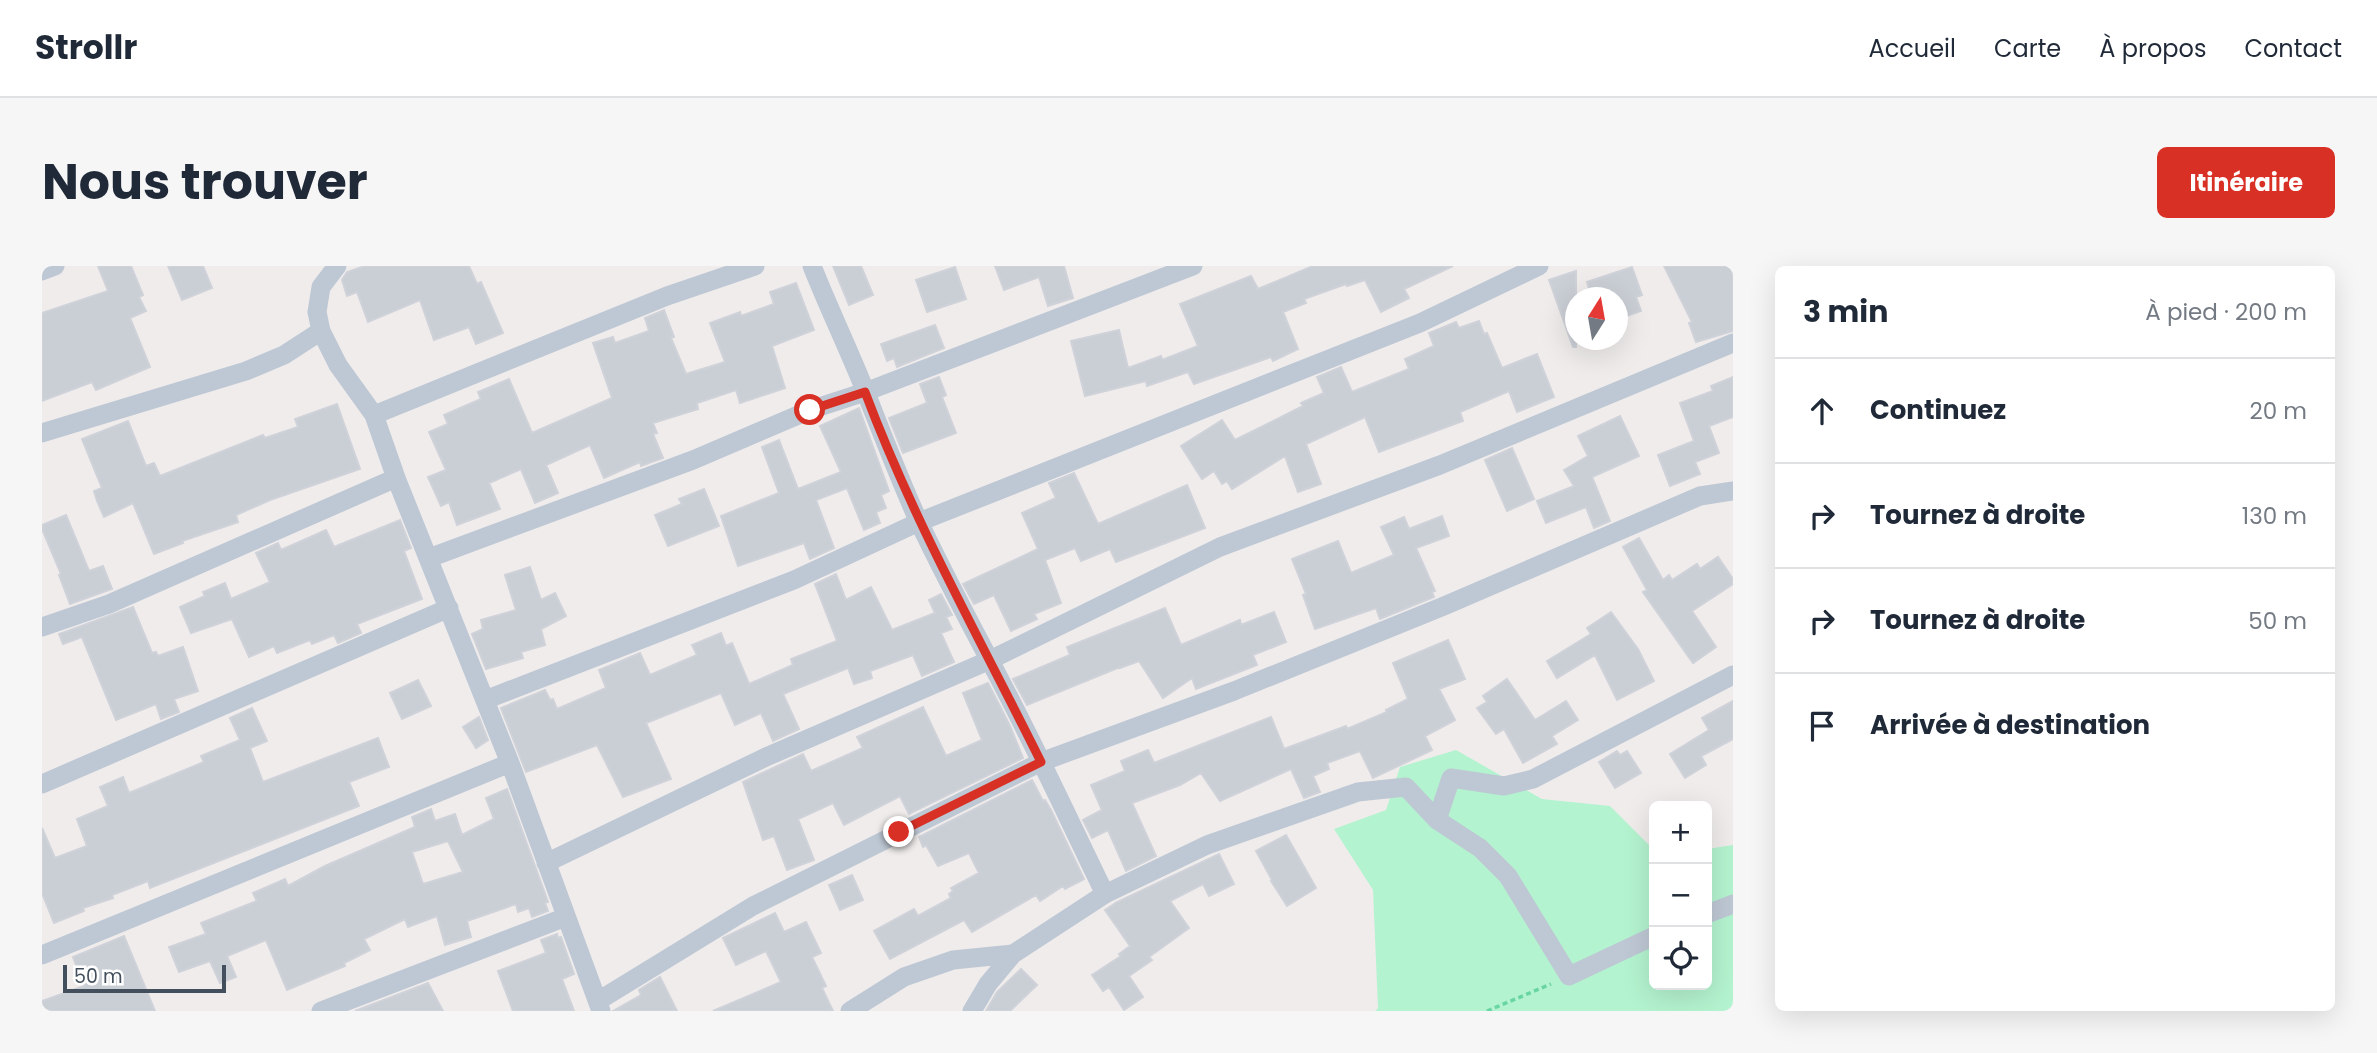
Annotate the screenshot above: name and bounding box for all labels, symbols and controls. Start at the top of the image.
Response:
text: Strollr [35,24,137,71]
text: Accueil [1869,32,1956,65]
text: Carte [1994,32,2061,65]
text: À propos [2099,32,2206,65]
text: Contact [2244,32,2342,65]
button: Itinéraire [2157,147,2335,218]
text: Nous trouver [42,148,368,216]
north arrow [1565,287,1628,350]
text: 3 min [1803,290,1888,333]
text: À pied · 200 m [2145,296,2307,328]
icon: ahead [1803,392,1841,430]
text: Continuez [1870,392,2006,428]
route start [794,394,825,425]
text: 20 m [2249,395,2307,427]
icon: right [1803,497,1841,535]
text: Tournez à droite [1870,497,2085,533]
text: 130 m [2242,500,2307,532]
icon: right [1803,602,1841,640]
text: Tournez à droite [1870,602,2085,638]
text: 50 m [2248,605,2307,637]
icon: arrive [1803,707,1841,745]
text: Arrivée à destination [1870,707,2150,743]
map controls [1649,801,1712,990]
button: + [1649,801,1712,864]
route end [883,816,914,847]
button: − [1649,864,1712,927]
button: locate [1649,927,1712,990]
scale bar [63,962,226,994]
text: 50 m [74,963,123,990]

